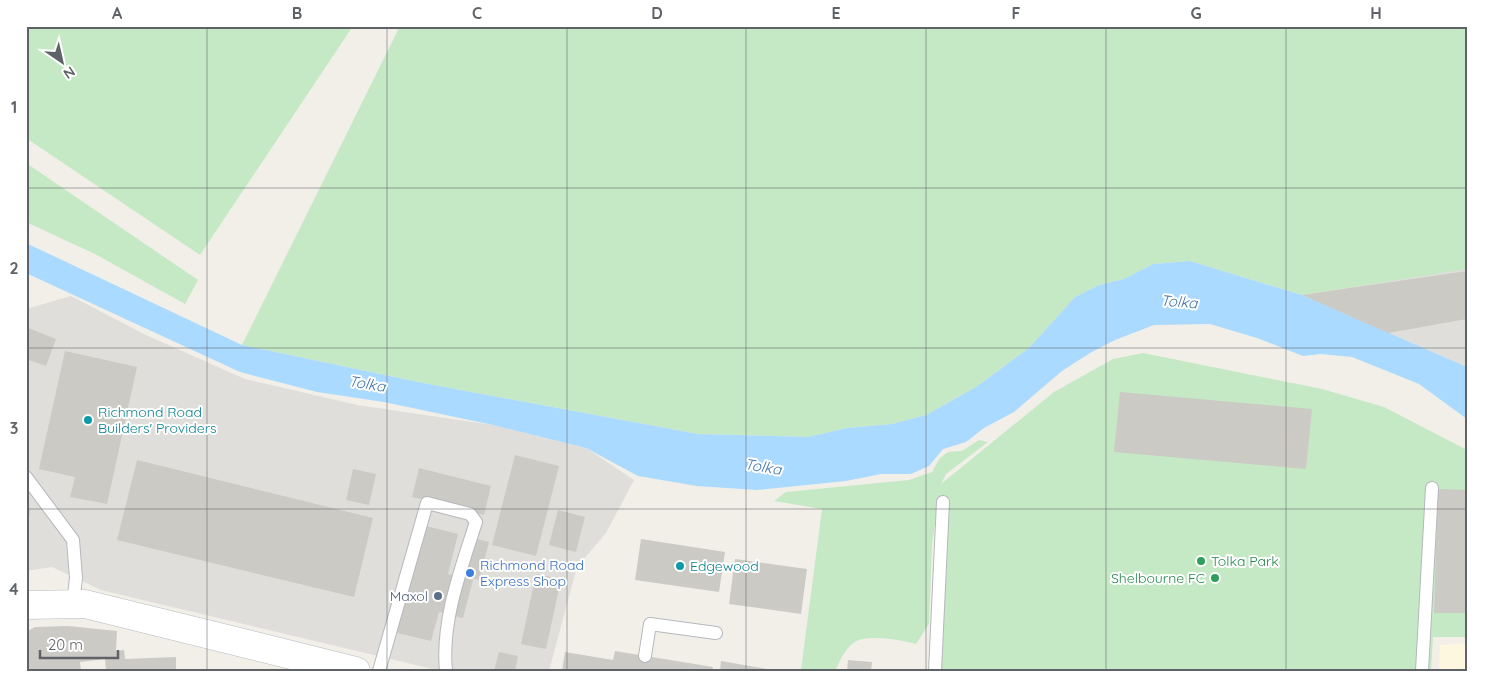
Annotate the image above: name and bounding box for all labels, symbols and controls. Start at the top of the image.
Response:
text: A [112,3,123,23]
text: B [292,3,302,23]
text: C [472,3,482,23]
text: D [651,3,663,23]
text: E [831,3,841,23]
text: F [1012,3,1021,23]
text: G [1190,3,1202,23]
text: H [1370,3,1382,23]
north arrow [38,38,88,88]
text: N [60,62,79,83]
text: 1 [11,97,17,117]
text: 2 [9,258,19,278]
water label: Tolka [1160,290,1199,313]
water label: Tolka [347,371,388,396]
place label: Richmond Road Builders' Providers [98,403,217,437]
marker: Richmond Road Builders' Providers [82,414,94,426]
text: 3 [10,418,18,438]
water label: Tolka [743,454,784,479]
place label: Tolka Park [1211,552,1279,570]
marker: Tolka Park [1195,555,1207,567]
place label: Richmond Road Express Shop [480,556,584,590]
place label: Edgewood [690,557,759,575]
marker: Edgewood [674,560,686,572]
marker: Richmond Road Express Shop [464,567,476,579]
place label: Shelbourne FC [1111,569,1205,587]
marker: Shelbourne FC [1209,572,1221,584]
text: 4 [9,579,19,599]
place label: Maxol [390,587,428,605]
marker: Maxol [432,590,444,602]
scale bar [40,627,118,659]
text: 20 m [48,635,83,654]

